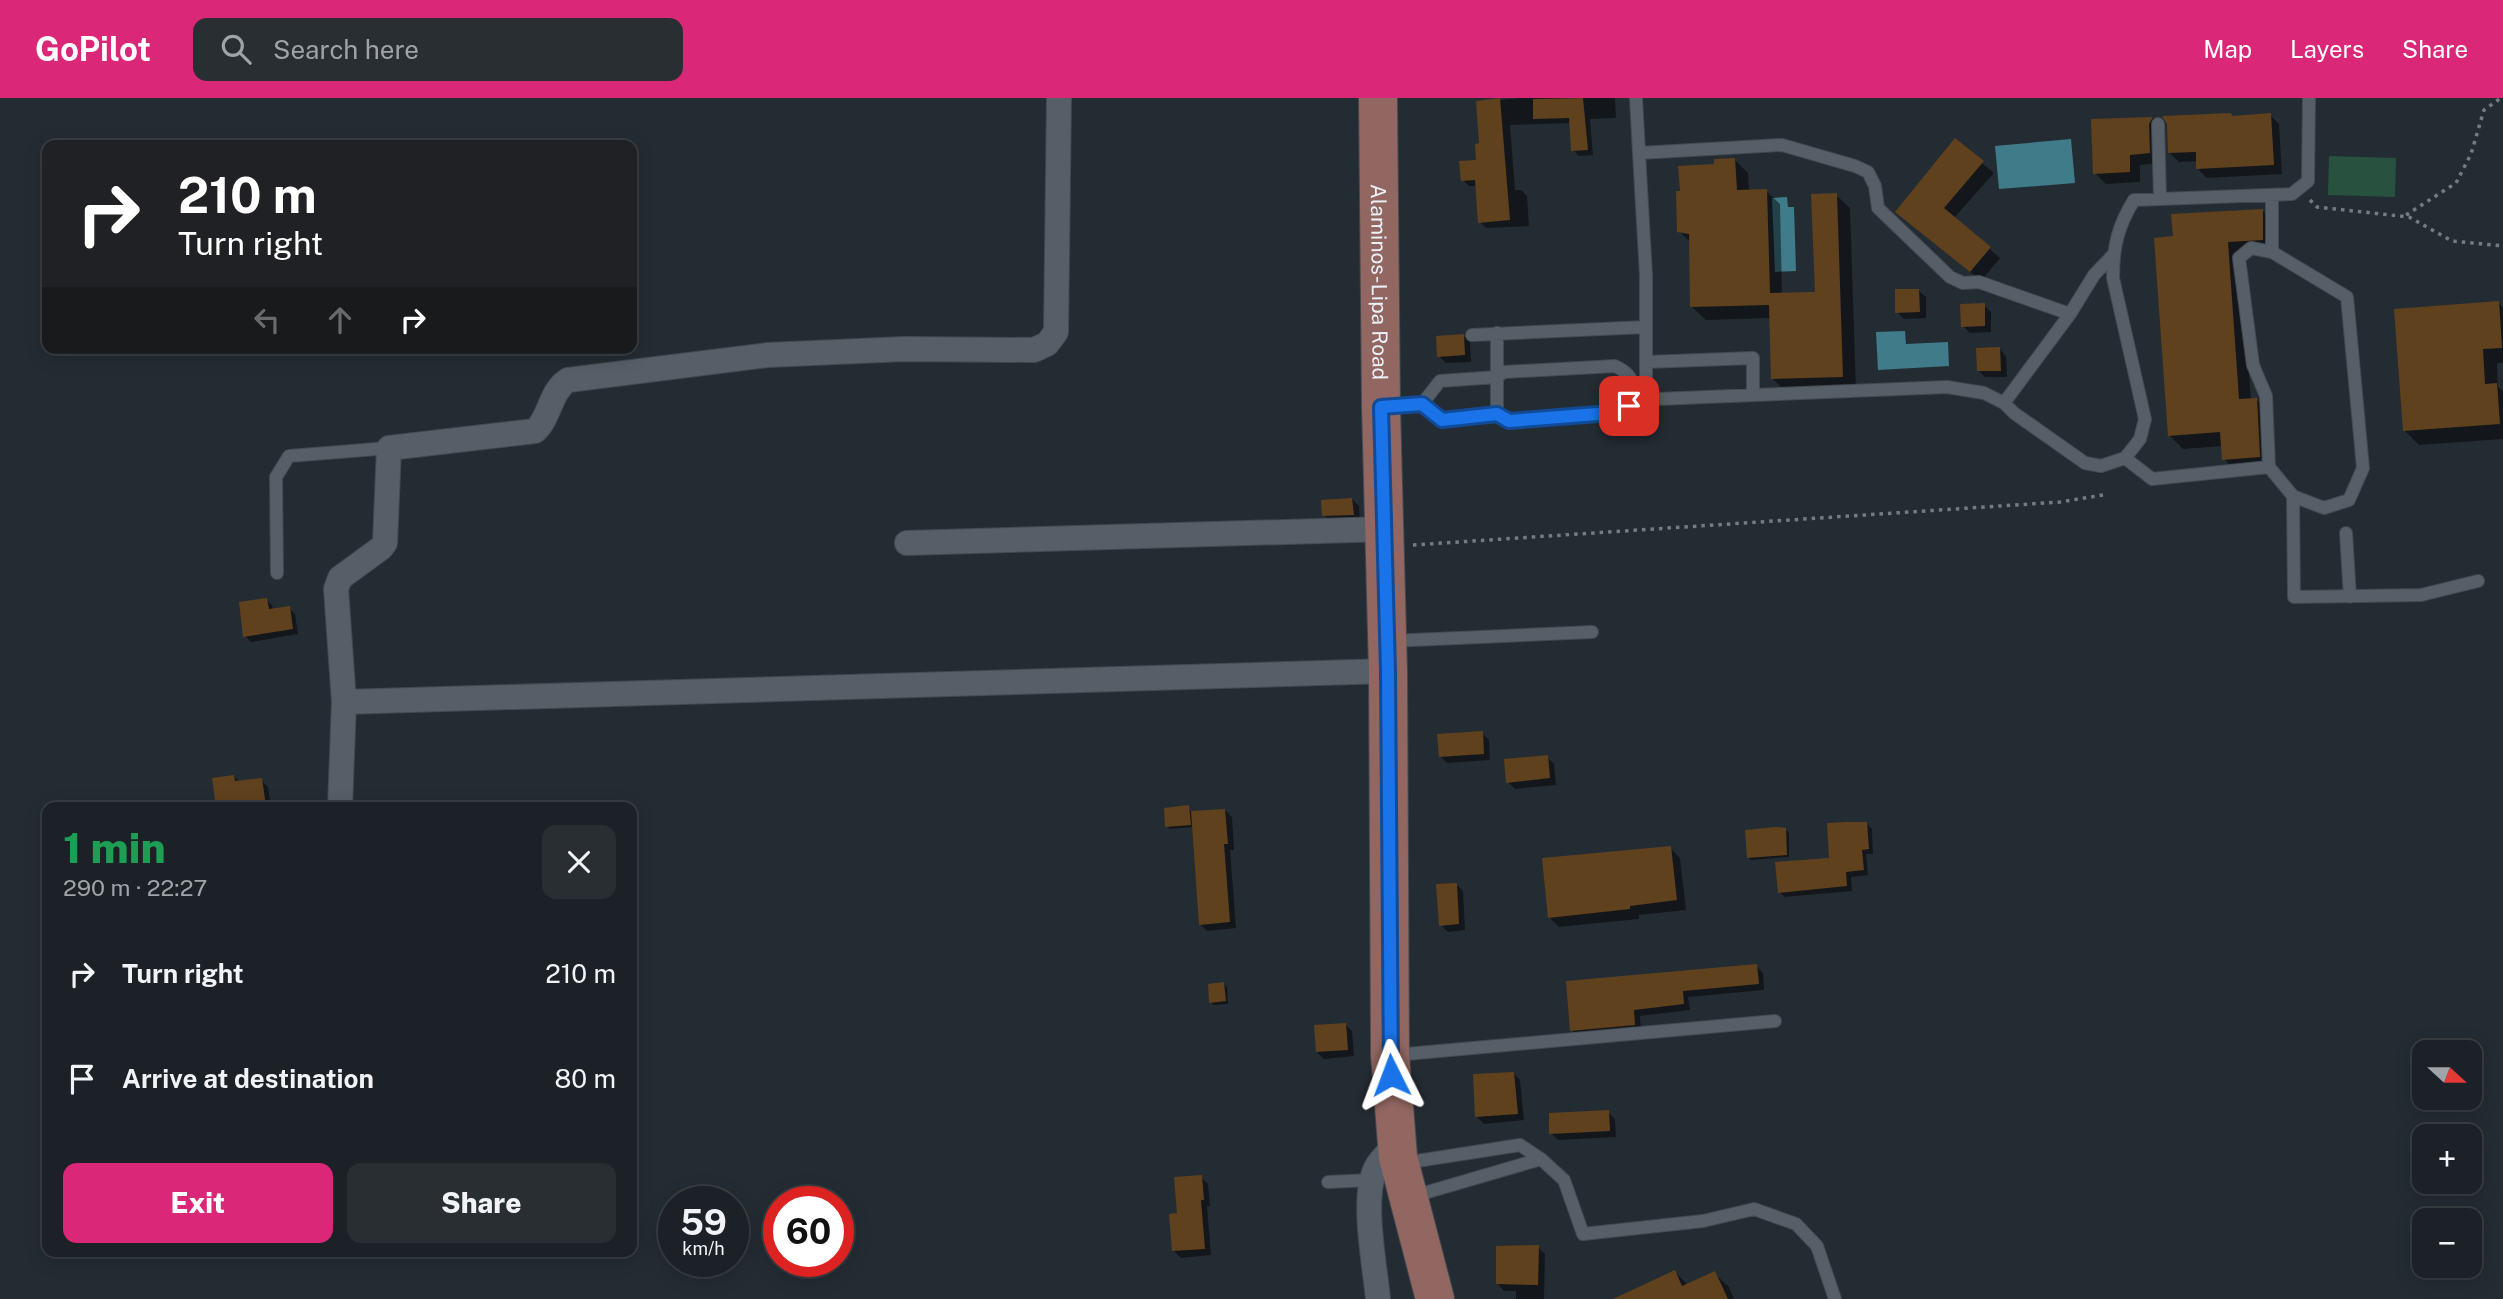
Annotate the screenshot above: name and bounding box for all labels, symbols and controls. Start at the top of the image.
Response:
search box [193,18,683,81]
text: GoPilot [35,30,151,68]
icon: search [217,30,255,68]
text: Search here [273,34,419,65]
text: Map [2203,35,2252,63]
text: Layers [2290,35,2364,63]
text: Share [2402,35,2468,63]
text: 210 m [178,166,317,224]
icon: right [63,168,154,259]
street label: Alaminos-Lipa Road [1366,184,1393,380]
text: Turn right [178,225,323,262]
icon: left [248,301,286,339]
icon: ahead [321,301,359,339]
icon: right [394,301,432,339]
pin [1599,376,1659,436]
icon: arrive [1610,387,1648,425]
text: 1 min [63,823,166,872]
button: close [542,825,616,899]
text: 290 m · 22:27 [63,874,207,901]
icon: right [63,955,101,993]
text: Turn right [122,958,244,989]
text: 210 m [545,958,616,989]
position arrow [1354,1038,1428,1112]
north arrow [2412,1040,2482,1110]
map controls [2412,1040,2482,1278]
icon: arrive [63,1060,101,1098]
text: Arrive at destination [122,1063,374,1094]
text: 80 m [555,1063,616,1094]
button: + [2412,1124,2482,1194]
button: Exit [63,1163,333,1243]
button: Share [347,1163,616,1243]
speed limit sign: 60 [763,1186,854,1277]
text: 59 [680,1202,727,1243]
button: − [2412,1208,2482,1278]
text: km/h [682,1238,725,1259]

